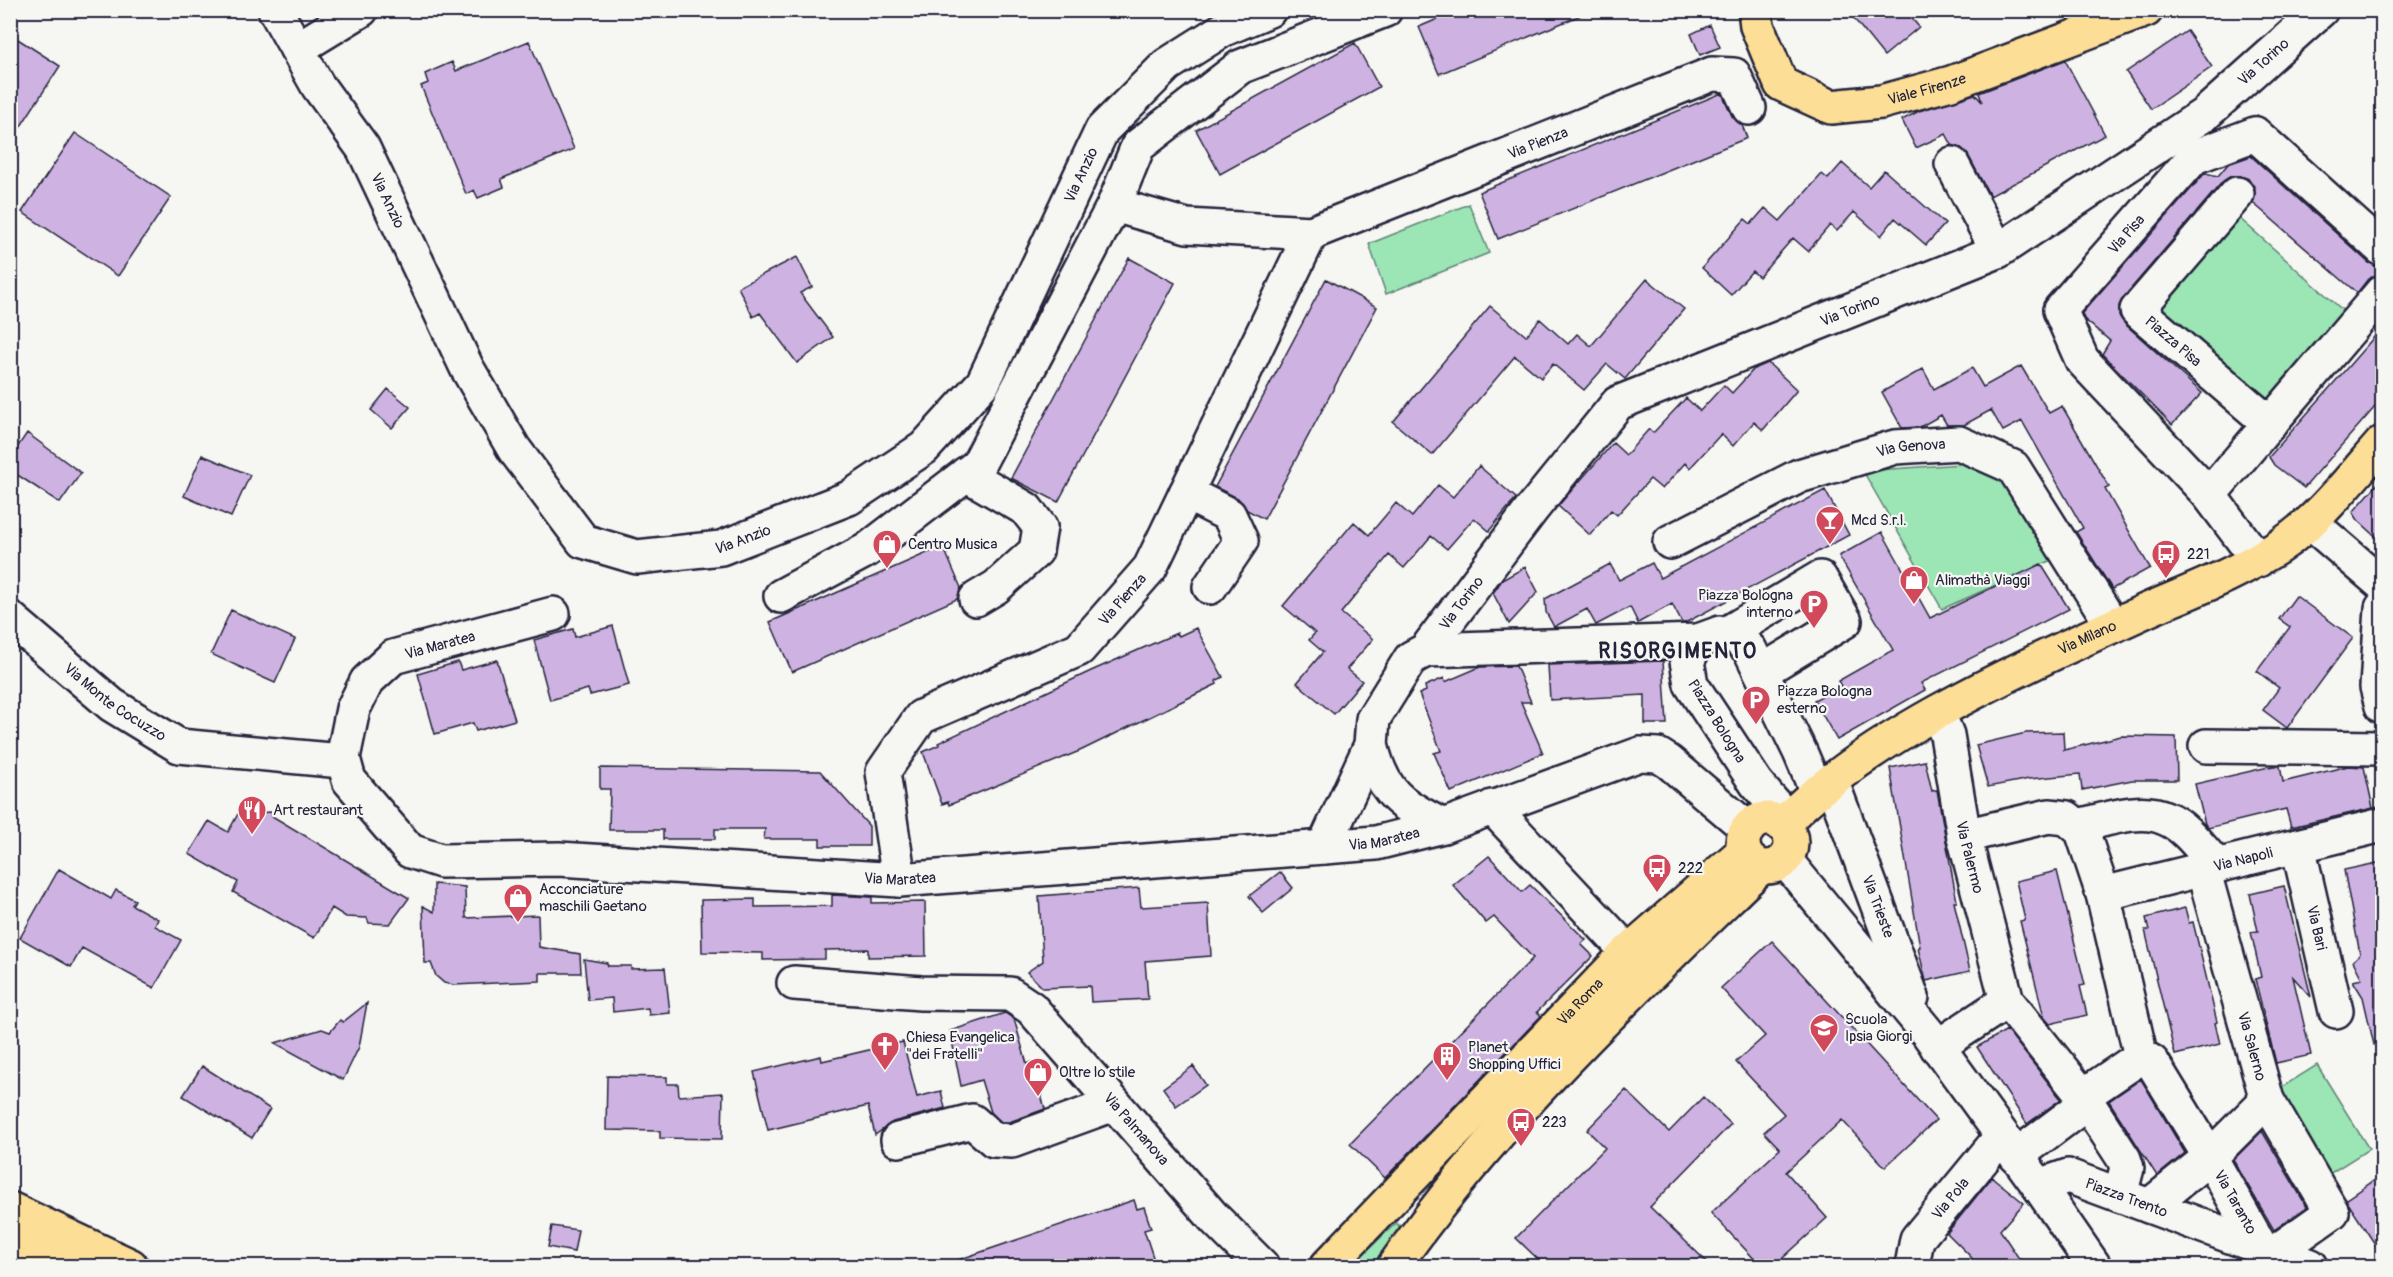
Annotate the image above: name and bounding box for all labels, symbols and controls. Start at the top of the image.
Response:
street label: Via Torino [2234,34,2293,90]
street label: Viale Firenze [1886,69,1970,110]
street label: Via Pienza [1505,123,1571,164]
street label: Via Anzio [1060,145,1102,206]
street label: Via Anzio [366,170,409,231]
street label: Via Pisa [2104,211,2149,258]
street label: Via Torino [1818,290,1883,331]
street label: Piazza Pisa [2141,312,2205,371]
street label: Via Genova [1874,435,1946,462]
bar icon: Mcd S.r.l. [1814,504,1846,546]
place label: Mcd S.r.l. [1851,511,1907,530]
street label: Via Anzio [714,520,774,559]
shop icon: Centro Musica [871,528,903,570]
place label: Centro Musica [908,535,997,554]
bus stop icon: 221 [2150,538,2182,580]
place label: 221 [2187,545,2210,564]
shop icon: Alimathà Viaggi [1898,564,1930,606]
street label: Via Pienza [1095,570,1151,630]
place label: Alimathà Viaggi [1935,571,2030,590]
street label: Via Torino [1435,573,1488,634]
place label: Piazza Bologna interno [1698,586,1793,622]
parking icon: Piazza Bologna interno [1798,588,1830,630]
street label: Via Milano [2055,616,2120,660]
street label: Via Maratea [403,627,477,664]
district label: RISORGIMENTO [1598,638,1758,665]
street label: Via Monte Cocuzzo [60,659,169,746]
street label: Piazza Bologna [1683,676,1750,767]
place label: Piazza Bologna esterno [1777,682,1872,718]
parking icon: Piazza Bologna esterno [1740,684,1772,726]
restaurant icon: Art restaurant [236,794,268,836]
place label: Art restaurant [273,801,364,820]
street label: Via Palermo [1952,819,1988,896]
street label: Via Maratea [1348,823,1422,855]
street label: Via Napoli [2212,843,2275,876]
bus stop icon: 222 [1641,852,1673,894]
place label: 222 [1678,859,1703,878]
street label: Via Maratea [863,868,937,890]
street label: Via Trieste [1857,873,1898,941]
place label: Acconciature maschili Gaetano [539,880,647,916]
shop icon: Acconciature maschili Gaetano [502,882,534,924]
street label: Via Bari [2302,904,2331,953]
street label: Via Roma [1554,974,1608,1030]
place label: Scuola Ipsia Giorgi [1845,1010,1912,1046]
street label: Via Salerno [2233,1010,2270,1083]
school or university icon: Scuola Ipsia Giorgi [1808,1012,1840,1054]
place label: Chiesa Evangelica "dei Fratelli" [906,1028,1015,1064]
church icon: Chiesa Evangelica "dei Fratelli" [869,1030,901,1072]
place label: Planet Shopping Uffici [1468,1038,1561,1074]
building icon: Planet Shopping Uffici [1431,1040,1463,1082]
shop icon: Oltre lo stile [1022,1056,1054,1098]
place label: Oltre lo stile [1059,1063,1136,1082]
street label: Via Palmanova [1099,1089,1173,1170]
bus stop icon: 223 [1505,1106,1537,1148]
place label: 223 [1542,1113,1567,1132]
street label: Via Taranto [2209,1167,2261,1238]
street label: Via Pola [1928,1174,1974,1224]
street label: Piazza Trento [2082,1174,2170,1222]

